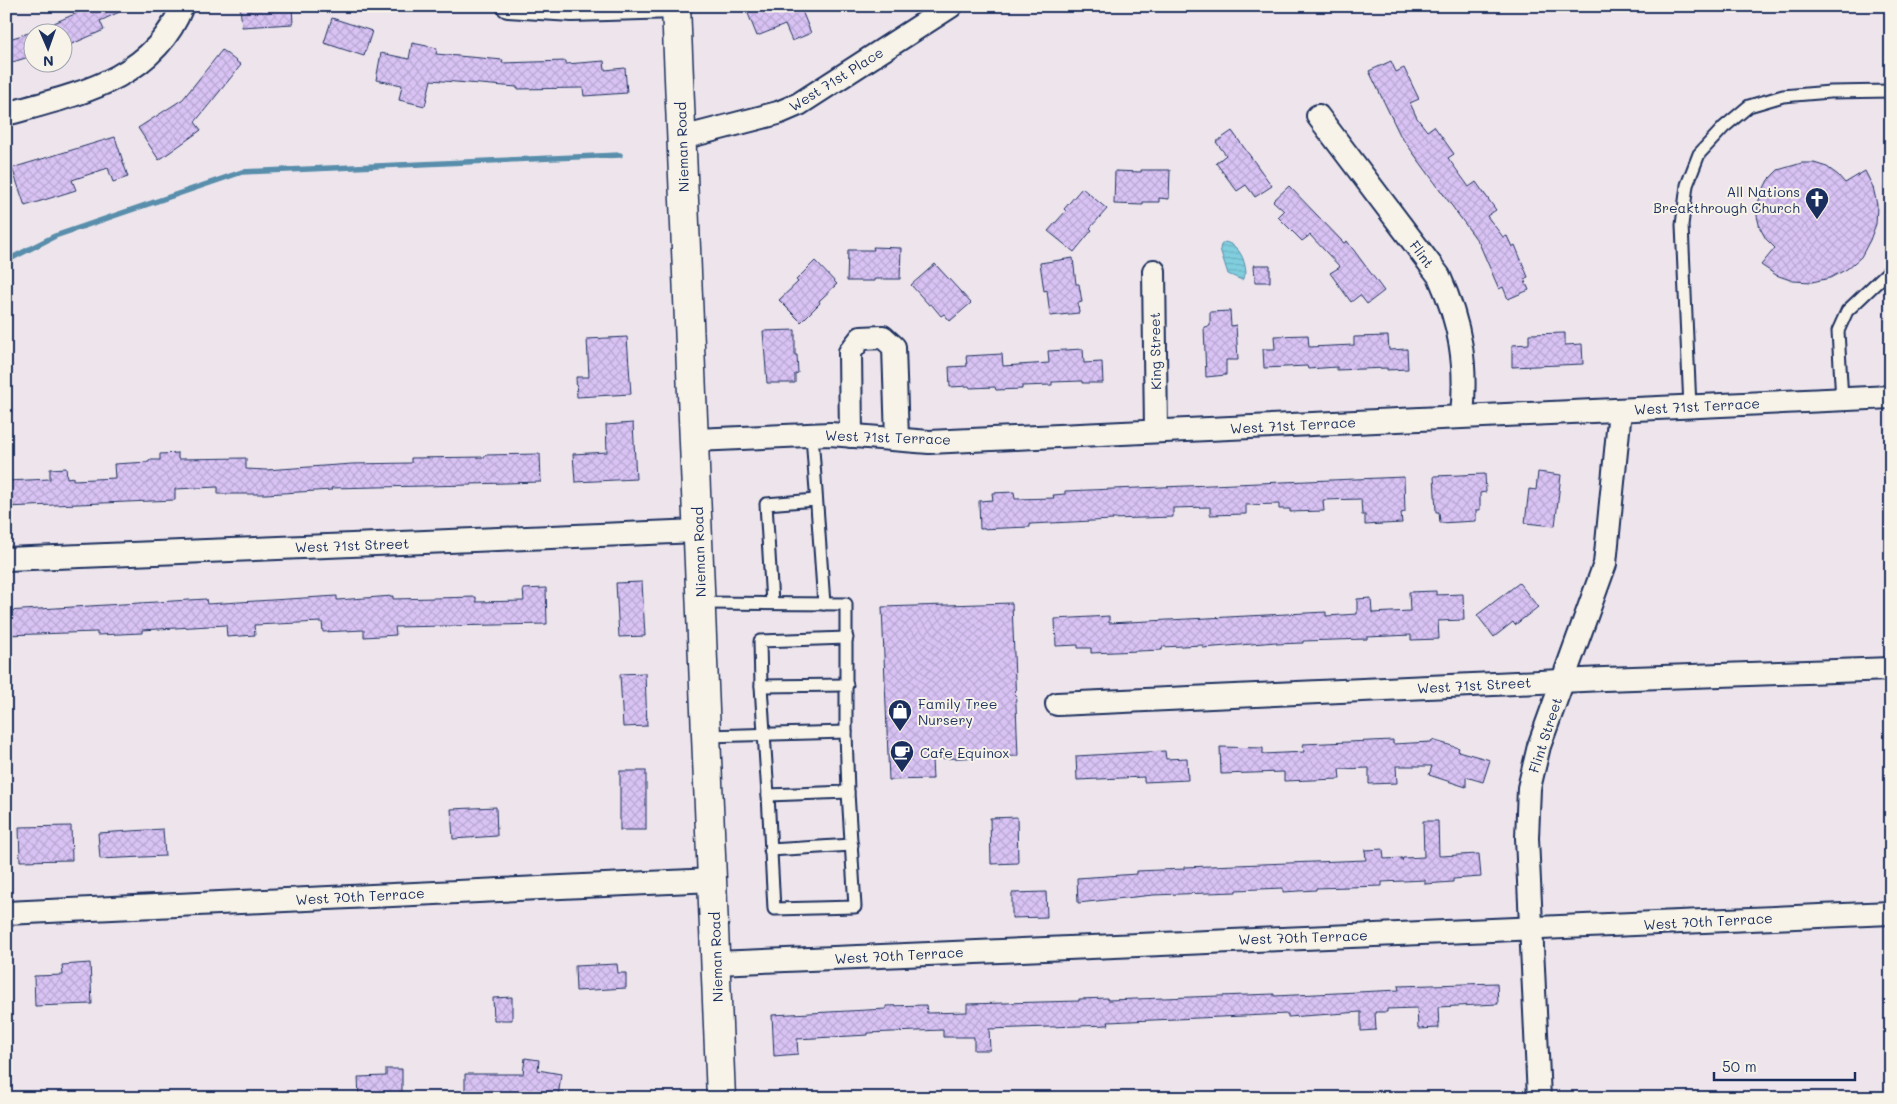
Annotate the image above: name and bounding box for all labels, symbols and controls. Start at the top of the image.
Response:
north arrow [22,22,72,72]
street label: West 71st Place [785,42,887,116]
text: N [43,52,54,71]
street label: Nieman Road [671,101,693,192]
place label: All Nations Breakthrough Church [1653,182,1800,217]
church icon: All Nations Breakthrough Church [1804,186,1830,220]
street label: Flint [1406,236,1438,272]
street label: King Street [1145,312,1165,390]
street label: West 71st Terrace [1634,393,1760,419]
street label: West 71st Terrace [1230,412,1356,438]
street label: West 71st Terrace [825,425,951,449]
street label: Nieman Road [688,506,710,597]
street label: West 71st Street [294,534,410,556]
street label: West 71st Street [1416,673,1532,697]
place label: Family Tree Nursery [918,694,997,729]
street label: Flint Street [1524,695,1566,775]
shop icon: Family Tree Nursery [887,698,913,732]
cafe icon: Cafe Equinox [889,739,915,773]
place label: Cafe Equinox [920,743,1009,762]
street label: West 70th Terrace [295,883,425,909]
street label: West 70th Terrace [1643,908,1773,934]
street label: Nieman Road [705,911,727,1002]
street label: West 70th Terrace [1238,925,1368,949]
street label: West 70th Terrace [834,942,964,968]
scale bar [1714,1049,1856,1081]
text: 50 m [1722,1056,1757,1076]

